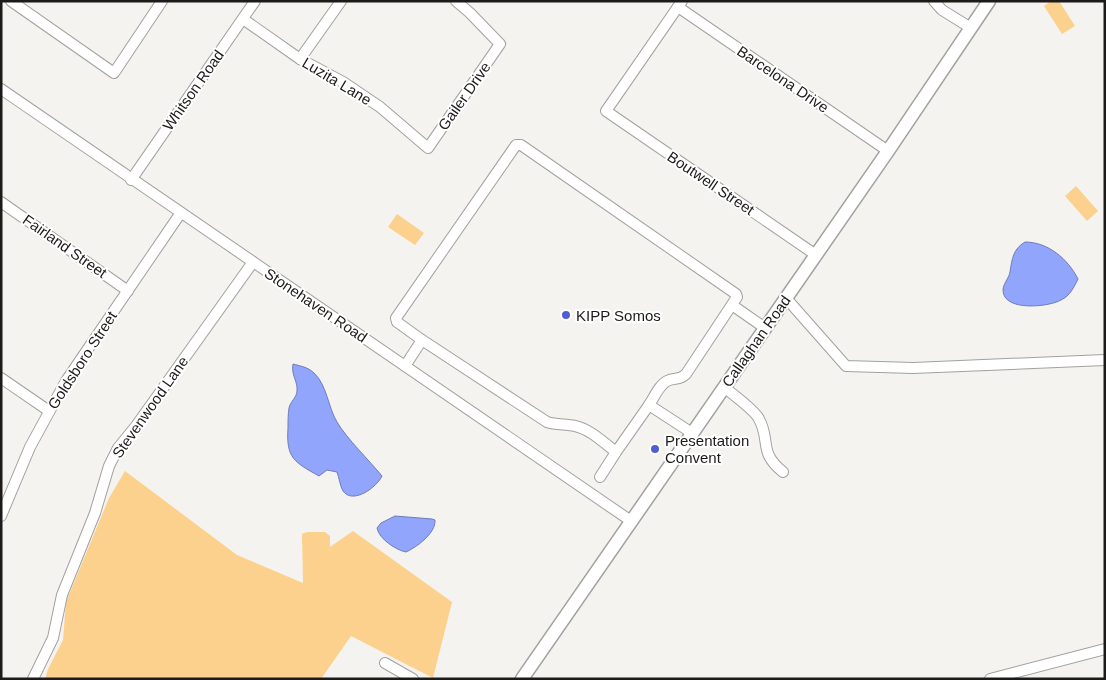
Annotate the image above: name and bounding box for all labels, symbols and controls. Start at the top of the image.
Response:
street label: Barcelona Drive [734,42,832,116]
street label: Whitson Road [159,47,227,133]
street label: Luzita Lane [299,54,375,108]
street label: Gailer Drive [434,59,494,133]
street label: Boutwell Street [664,148,758,219]
street label: Fairland Street [20,211,111,282]
street label: Stonehaven Road [261,264,371,346]
street label: Callaghan Road [718,292,794,390]
street label: Goldsboro Street [44,307,120,412]
place label: KIPP Somos [576,307,661,324]
marker: KIPP Somos [560,309,572,321]
street label: Stevenwood Lane [109,353,191,461]
place label: Presentation Convent [665,432,749,466]
marker: Presentation Convent [649,443,661,455]

